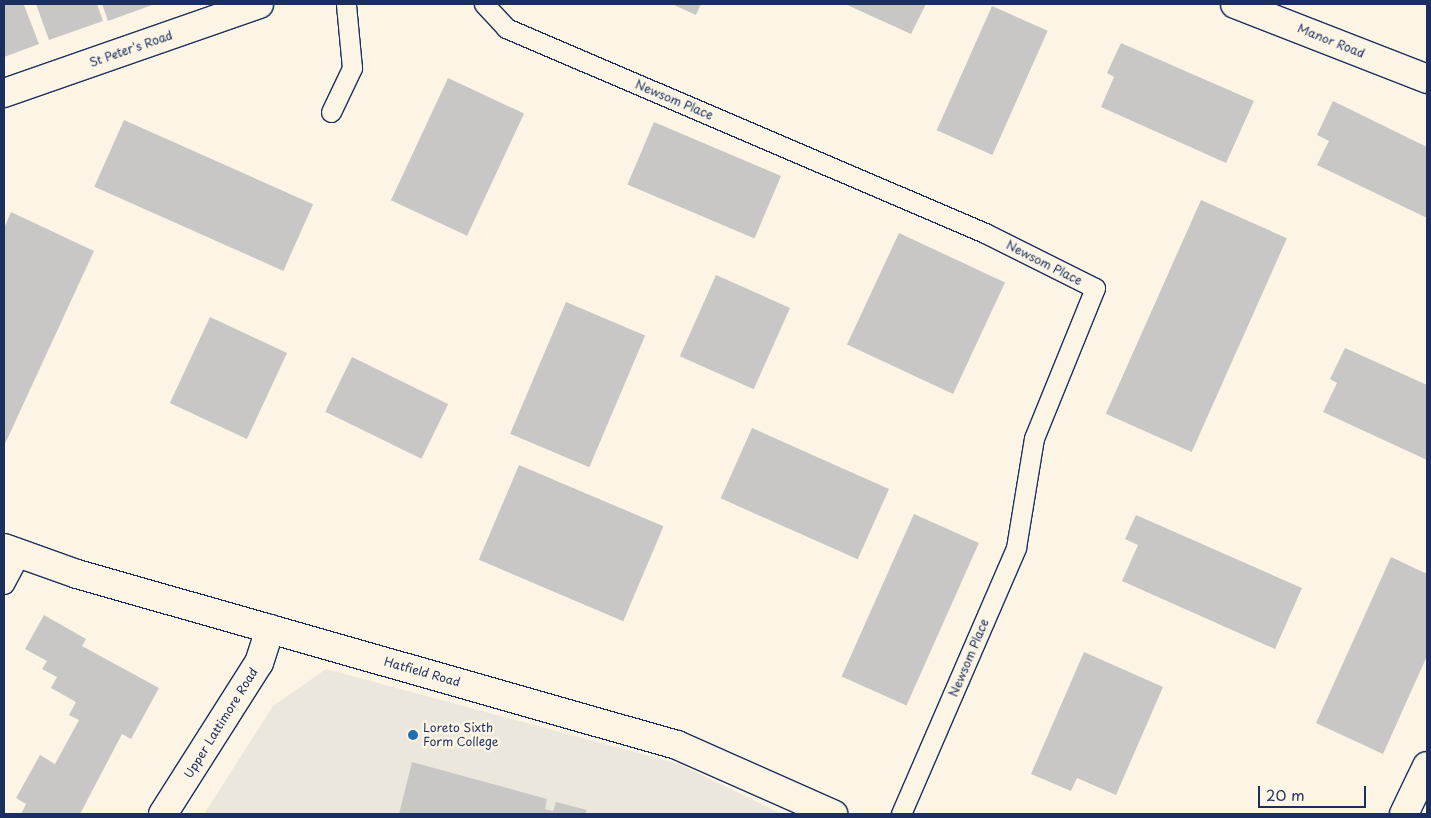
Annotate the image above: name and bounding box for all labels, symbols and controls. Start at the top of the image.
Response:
street label: Manor Road [1295,21,1367,61]
street label: St Peter's Road [87,28,175,70]
street label: Newsom Place [633,77,715,123]
street label: Newsom Place [1004,238,1084,288]
street label: Newsom Place [946,617,992,699]
street label: Hatfield Road [382,654,462,690]
street label: Upper Lattimore Road [181,665,261,781]
place label: Loreto Sixth Form College [423,721,498,749]
marker: Loreto Sixth Form College [407,729,419,741]
scale bar [1261,776,1368,808]
text: 20 m [1266,783,1305,806]

